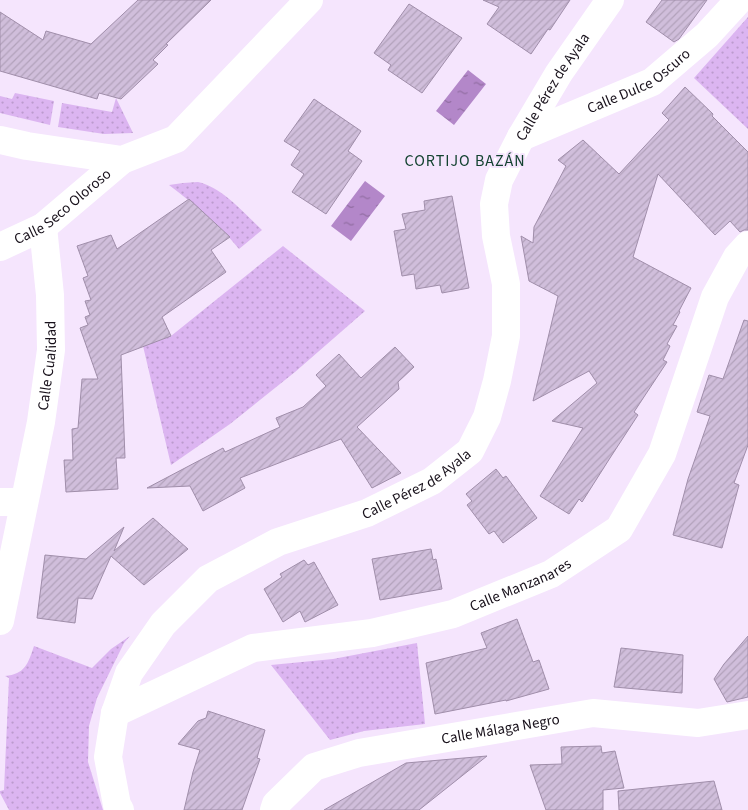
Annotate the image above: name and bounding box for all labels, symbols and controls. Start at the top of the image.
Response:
street label: Calle Pérez de Ayala [511,28,595,145]
street label: Calle Dulce Oscuro [584,43,695,119]
district label: CORTIJO BAZÁN [404,150,526,172]
street label: Calle Seco Oloroso [11,163,115,250]
street label: Calle Cualidad [32,321,62,412]
street label: Calle Pérez de Ayala [359,444,475,524]
street label: Calle Manzanares [466,553,575,617]
street label: Calle Málaga Negro [440,708,561,749]

